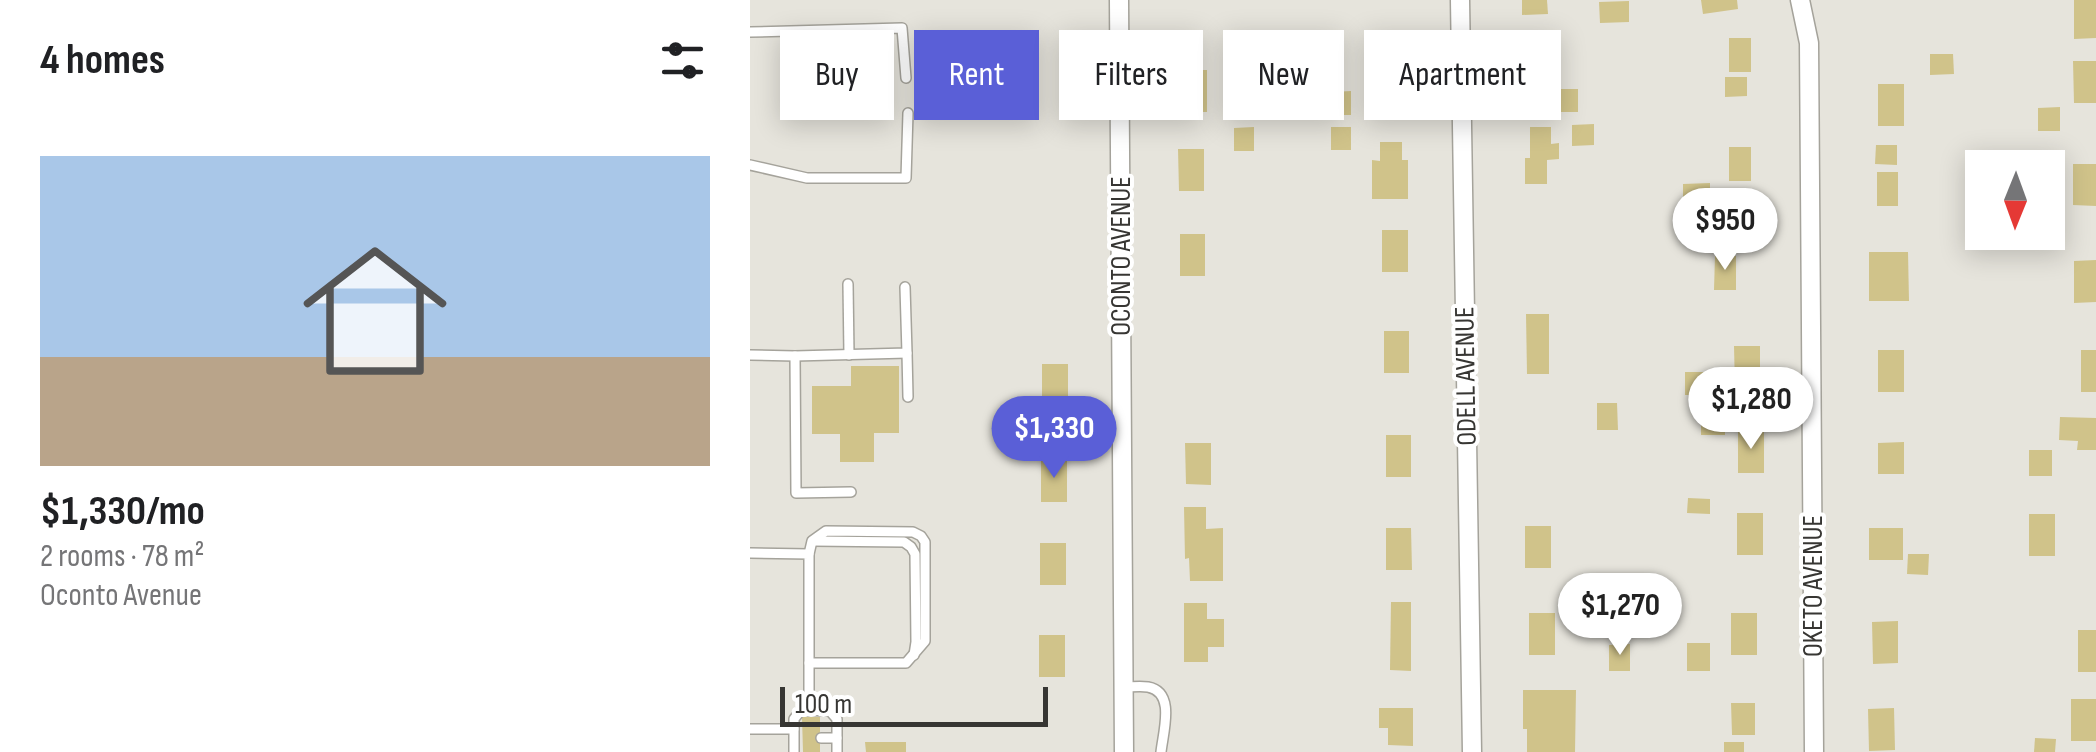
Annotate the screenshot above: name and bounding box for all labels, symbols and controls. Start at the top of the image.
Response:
chip: Buy [780,30,894,120]
chip: Rent [914,30,1039,120]
chip: Filters [1059,30,1203,120]
chip: New [1223,30,1344,120]
chip: Apartment [1364,30,1561,120]
icon: filters [655,33,710,88]
text: 4 homes [40,35,165,86]
north arrow [1965,150,2065,250]
map controls [1965,150,2065,250]
street label: OCONTO AVENUE [1105,176,1138,336]
pin: $950 [1666,188,1784,273]
text: $950 [1695,201,1755,240]
icon: home [285,221,465,401]
street label: ODELL AVENUE [1448,306,1484,446]
pin: $1,280 [1670,367,1832,452]
text: $1,280 [1710,380,1792,419]
pin: $1,330 [973,396,1135,481]
text: $1,330 [1014,409,1094,448]
text: $1,330/mo [40,486,205,537]
street label: OKETO AVENUE [1797,515,1830,657]
text: 2 rooms · 78 m² [40,537,204,576]
pin: $1,270 [1539,573,1701,658]
text: Oconto Avenue [40,576,202,615]
text: $1,270 [1580,586,1660,625]
scale bar [780,682,1048,726]
text: 100 m [795,688,852,721]

